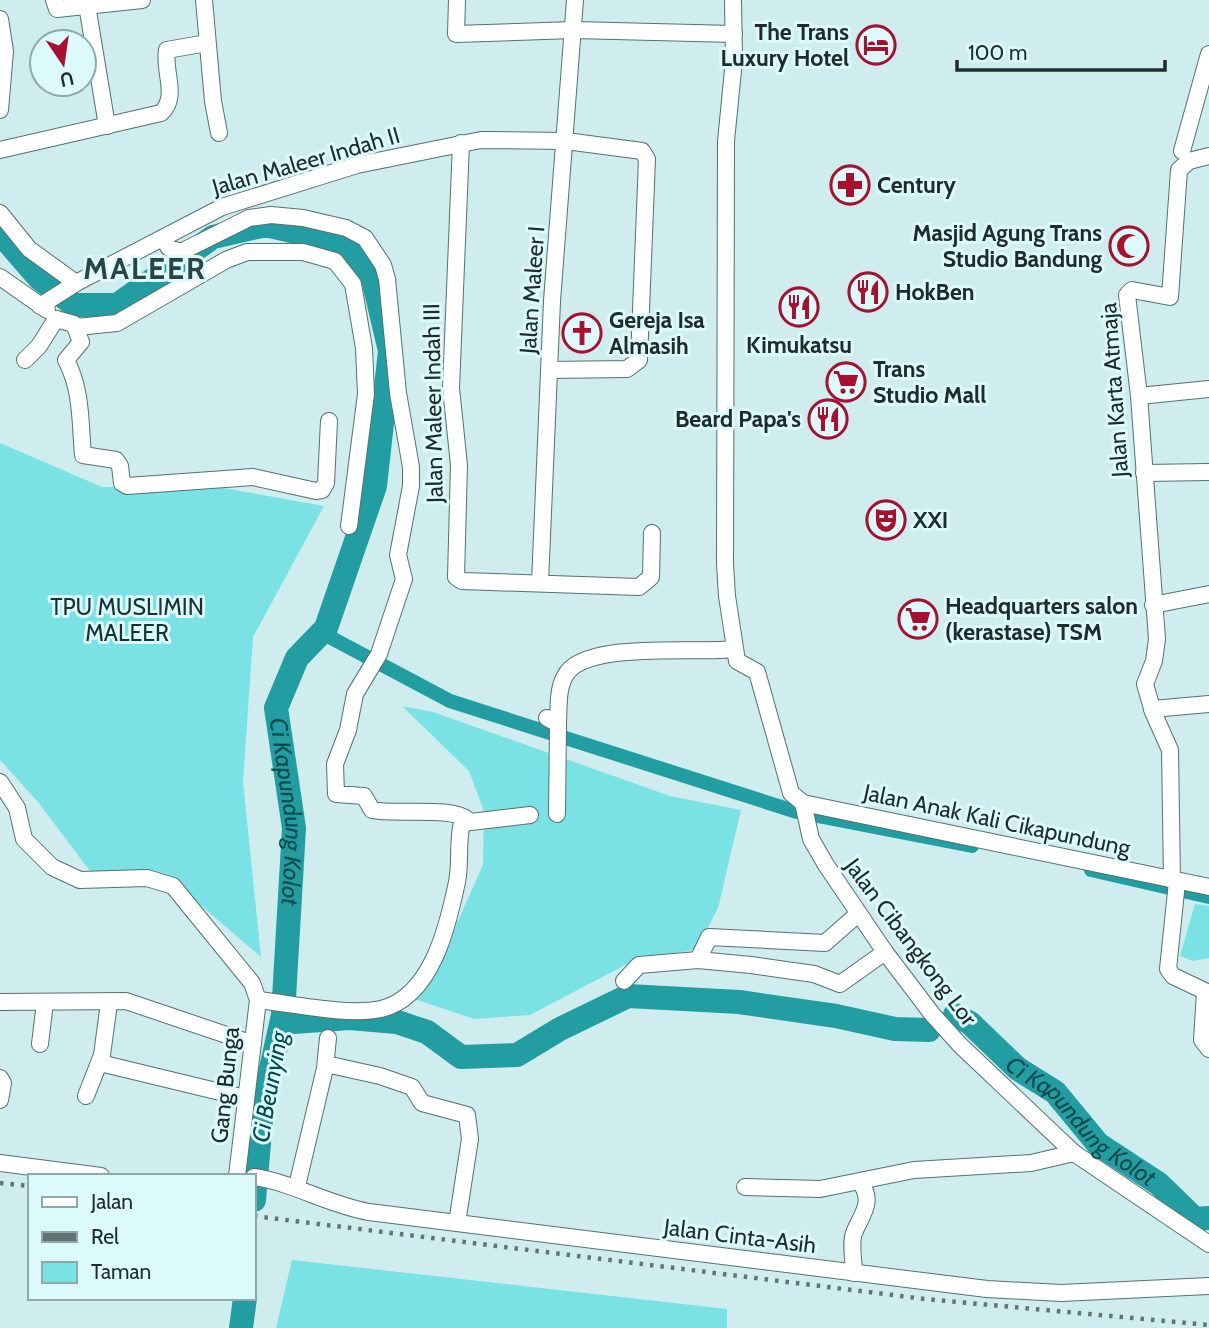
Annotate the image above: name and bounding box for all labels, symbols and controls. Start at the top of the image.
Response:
place label: The Trans Luxury Hotel [721,18,849,72]
hotel icon: The Trans Luxury Hotel [855,24,897,66]
north arrow [28,28,98,98]
scale bar [957,28,1165,72]
text: 100 m [968,40,1027,65]
text: U [57,66,76,92]
street label: Jalan Maleer Indah II [208,121,403,201]
pharmacy icon: Century [829,164,871,206]
place label: Century [877,171,956,199]
place label: Masjid Agung Trans Studio Bandung [913,219,1102,273]
street label: Jalan Maleer I [514,225,550,356]
mosque icon: Masjid Agung Trans Studio Bandung [1108,225,1150,267]
district label: MALEER [83,250,207,287]
restaurant icon: HokBen [847,271,889,313]
place label: HokBen [895,278,975,306]
restaurant icon: Kimukatsu [778,286,820,328]
street label: Jalan Karta Atmaja [1094,302,1134,479]
street label: Jalan Maleer Indah III [417,303,449,504]
place label: Gereja Isa Almasih [609,306,705,360]
church icon: Gereja Isa Almasih [561,312,603,354]
place label: Kimukatsu [746,331,852,359]
place label: Trans Studio Mall [873,355,986,409]
supermarket icon: Trans Studio Mall [825,361,867,403]
restaurant icon: Beard Papa's [807,398,849,440]
place label: Beard Papa's [675,405,801,433]
theatre icon: XXI [865,499,907,541]
place label: XXI [912,506,948,534]
place label: Headquarters salon (kerastase) TSM [945,592,1138,646]
park label: TPU MUSLIMIN MALEER [50,593,204,647]
supermarket icon: Headquarters salon (kerastase) TSM [897,598,939,640]
water label: Ci Kapundung Kolot [264,716,309,907]
street label: Jalan Anak Kali Cikapundung [860,778,1134,862]
street label: Jalan Cibangkong Lor [838,852,983,1032]
street label: Gang Bunga [205,1025,245,1145]
water label: Ci Beunying [245,1028,294,1145]
water label: Ci Kapundung Kolot [1000,1050,1162,1192]
legend [28,1174,256,1300]
text: Jalan [90,1189,133,1214]
street label: Jalan Cinta-Asih [661,1213,818,1259]
text: Rel [91,1224,119,1249]
text: Taman [91,1259,151,1284]

